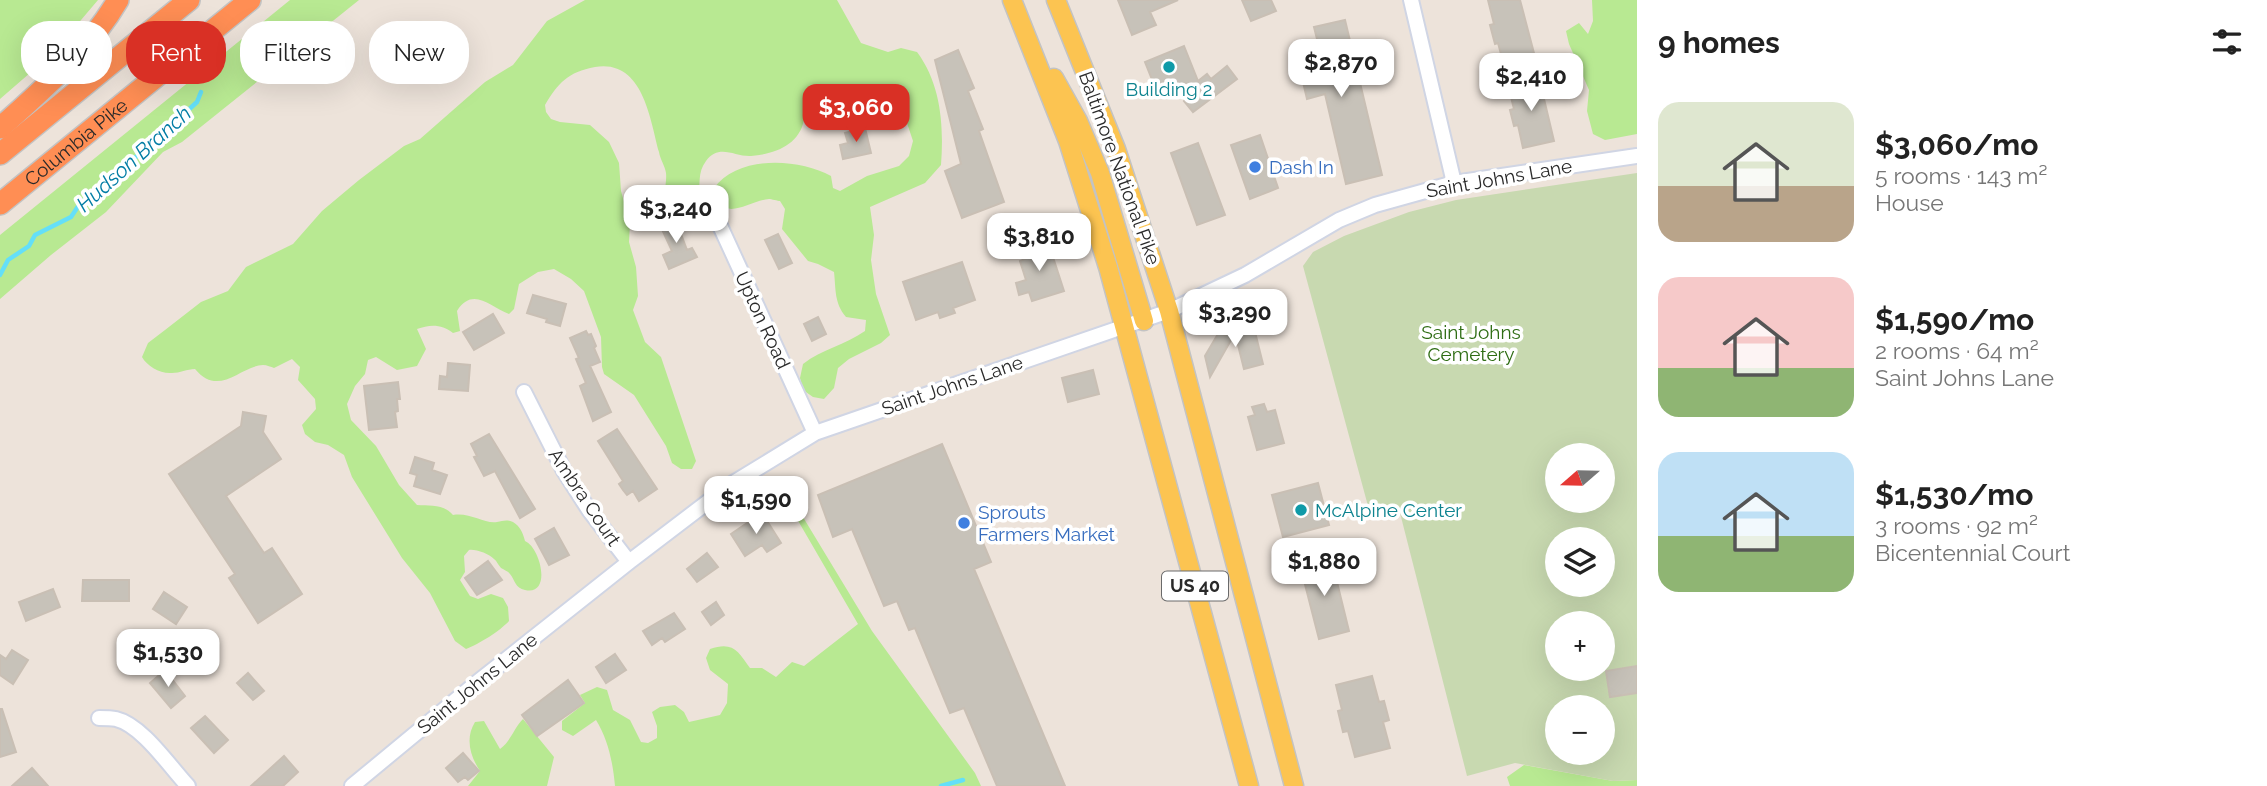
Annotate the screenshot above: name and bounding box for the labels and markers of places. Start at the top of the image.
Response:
pin: $2,870 [1284,40,1398,99]
pin: $2,410 [1474,54,1588,113]
marker: Building 2 [1161,59,1177,75]
place label: Building 2 [1126,78,1212,100]
pin: $3,060 [799,85,913,144]
place label: Dash In [1269,156,1334,178]
marker: Dash In [1247,159,1263,175]
pin: $3,240 [619,186,733,245]
pin: $3,810 [982,214,1096,273]
pin: $3,290 [1178,290,1292,349]
pin: $1,590 [699,476,813,536]
place label: McAlpine Center [1315,499,1462,521]
place label: Sprouts Farmers Market [978,501,1115,545]
marker: McAlpine Center [1293,502,1309,518]
marker: Sprouts Farmers Market [956,515,972,531]
pin: $1,880 [1267,538,1381,598]
pin: $1,530 [111,630,225,689]

